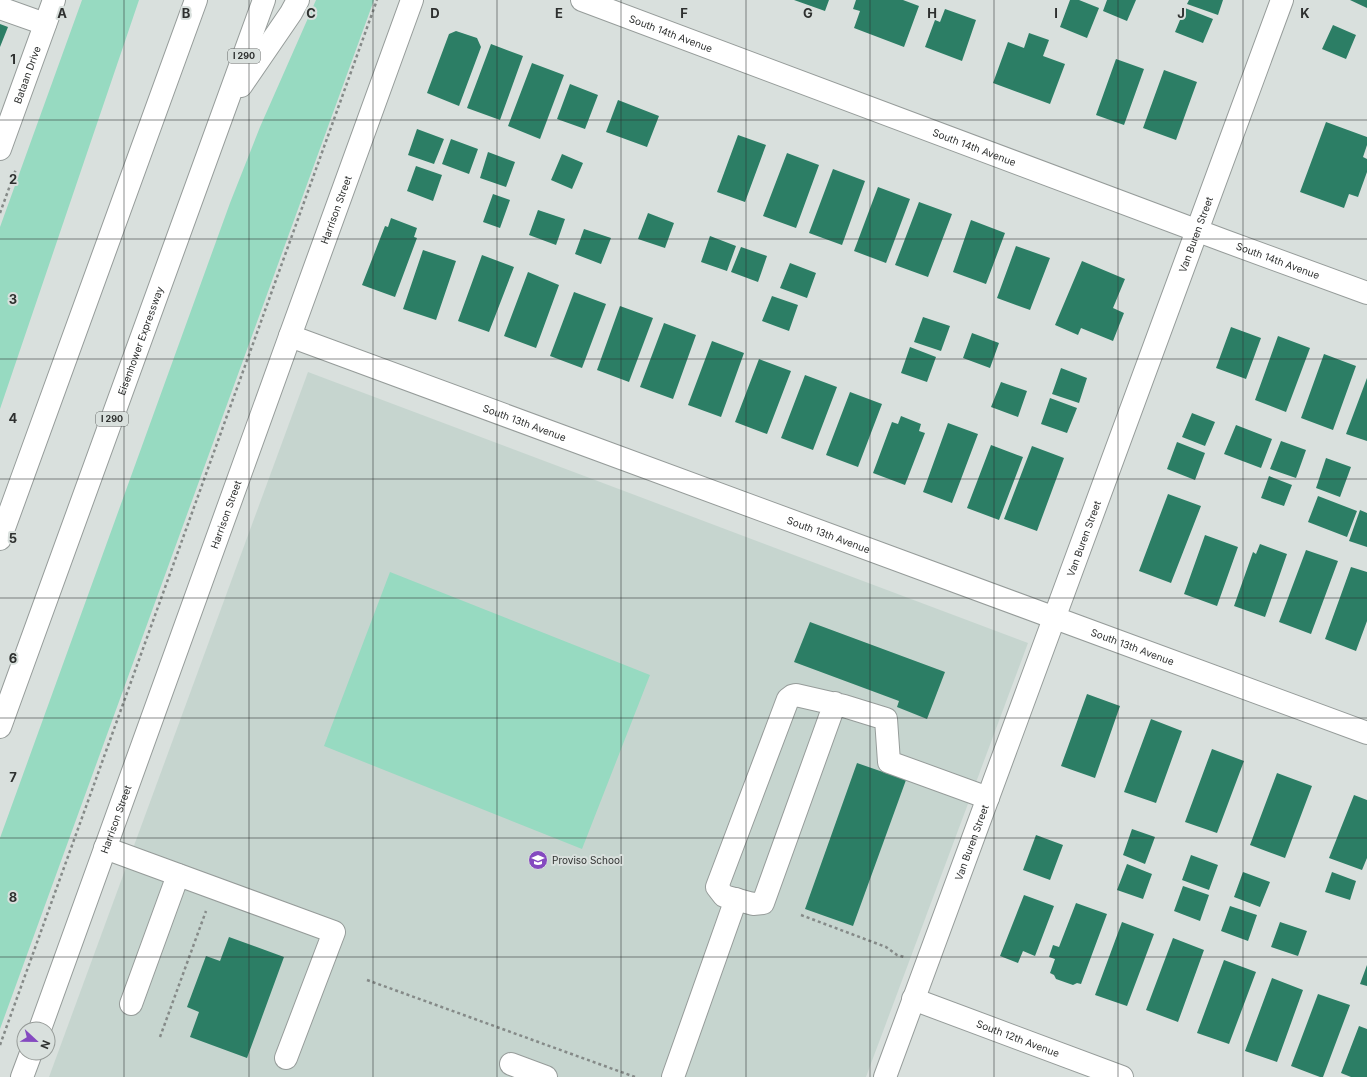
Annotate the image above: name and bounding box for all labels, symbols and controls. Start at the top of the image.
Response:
text: A [57,5,67,21]
text: B [182,5,191,21]
text: C [306,5,316,21]
text: D [430,5,440,21]
text: E [555,5,563,21]
text: F [680,5,688,21]
text: G [803,5,813,21]
text: H [927,5,937,21]
text: I [1054,5,1058,21]
text: J [1177,5,1185,21]
text: K [1300,5,1310,21]
street label: South 14th Avenue [628,12,714,54]
street label: Bataan Drive [11,44,43,105]
road number: I 290 [228,49,260,63]
text: 1 [10,51,16,67]
street label: South 14th Avenue [931,126,1018,168]
text: 2 [9,171,17,187]
street label: Harrison Street [318,173,354,245]
street label: Van Buren Street [1176,194,1215,274]
street label: South 14th Avenue [1234,240,1321,281]
street label: Eisenhower Expressway [115,284,166,397]
text: 3 [9,291,17,307]
street label: South 13th Avenue [481,402,568,443]
text: 4 [9,410,18,426]
road number: I 290 [96,412,128,426]
street label: Harrison Street [208,478,244,550]
street label: Van Buren Street [1064,498,1103,578]
street label: South 13th Avenue [785,514,872,555]
text: 5 [9,530,17,546]
street label: South 13th Avenue [1089,626,1176,667]
text: 6 [9,650,17,666]
text: 7 [9,769,17,785]
street label: Harrison Street [98,783,134,855]
street label: Van Buren Street [952,802,991,882]
school or university icon: Proviso School [527,849,549,871]
place label: Proviso School [552,854,622,866]
text: 8 [9,889,17,905]
street label: South 12th Avenue [975,1017,1061,1059]
north arrow [16,1021,56,1061]
text: N [37,1038,53,1051]

